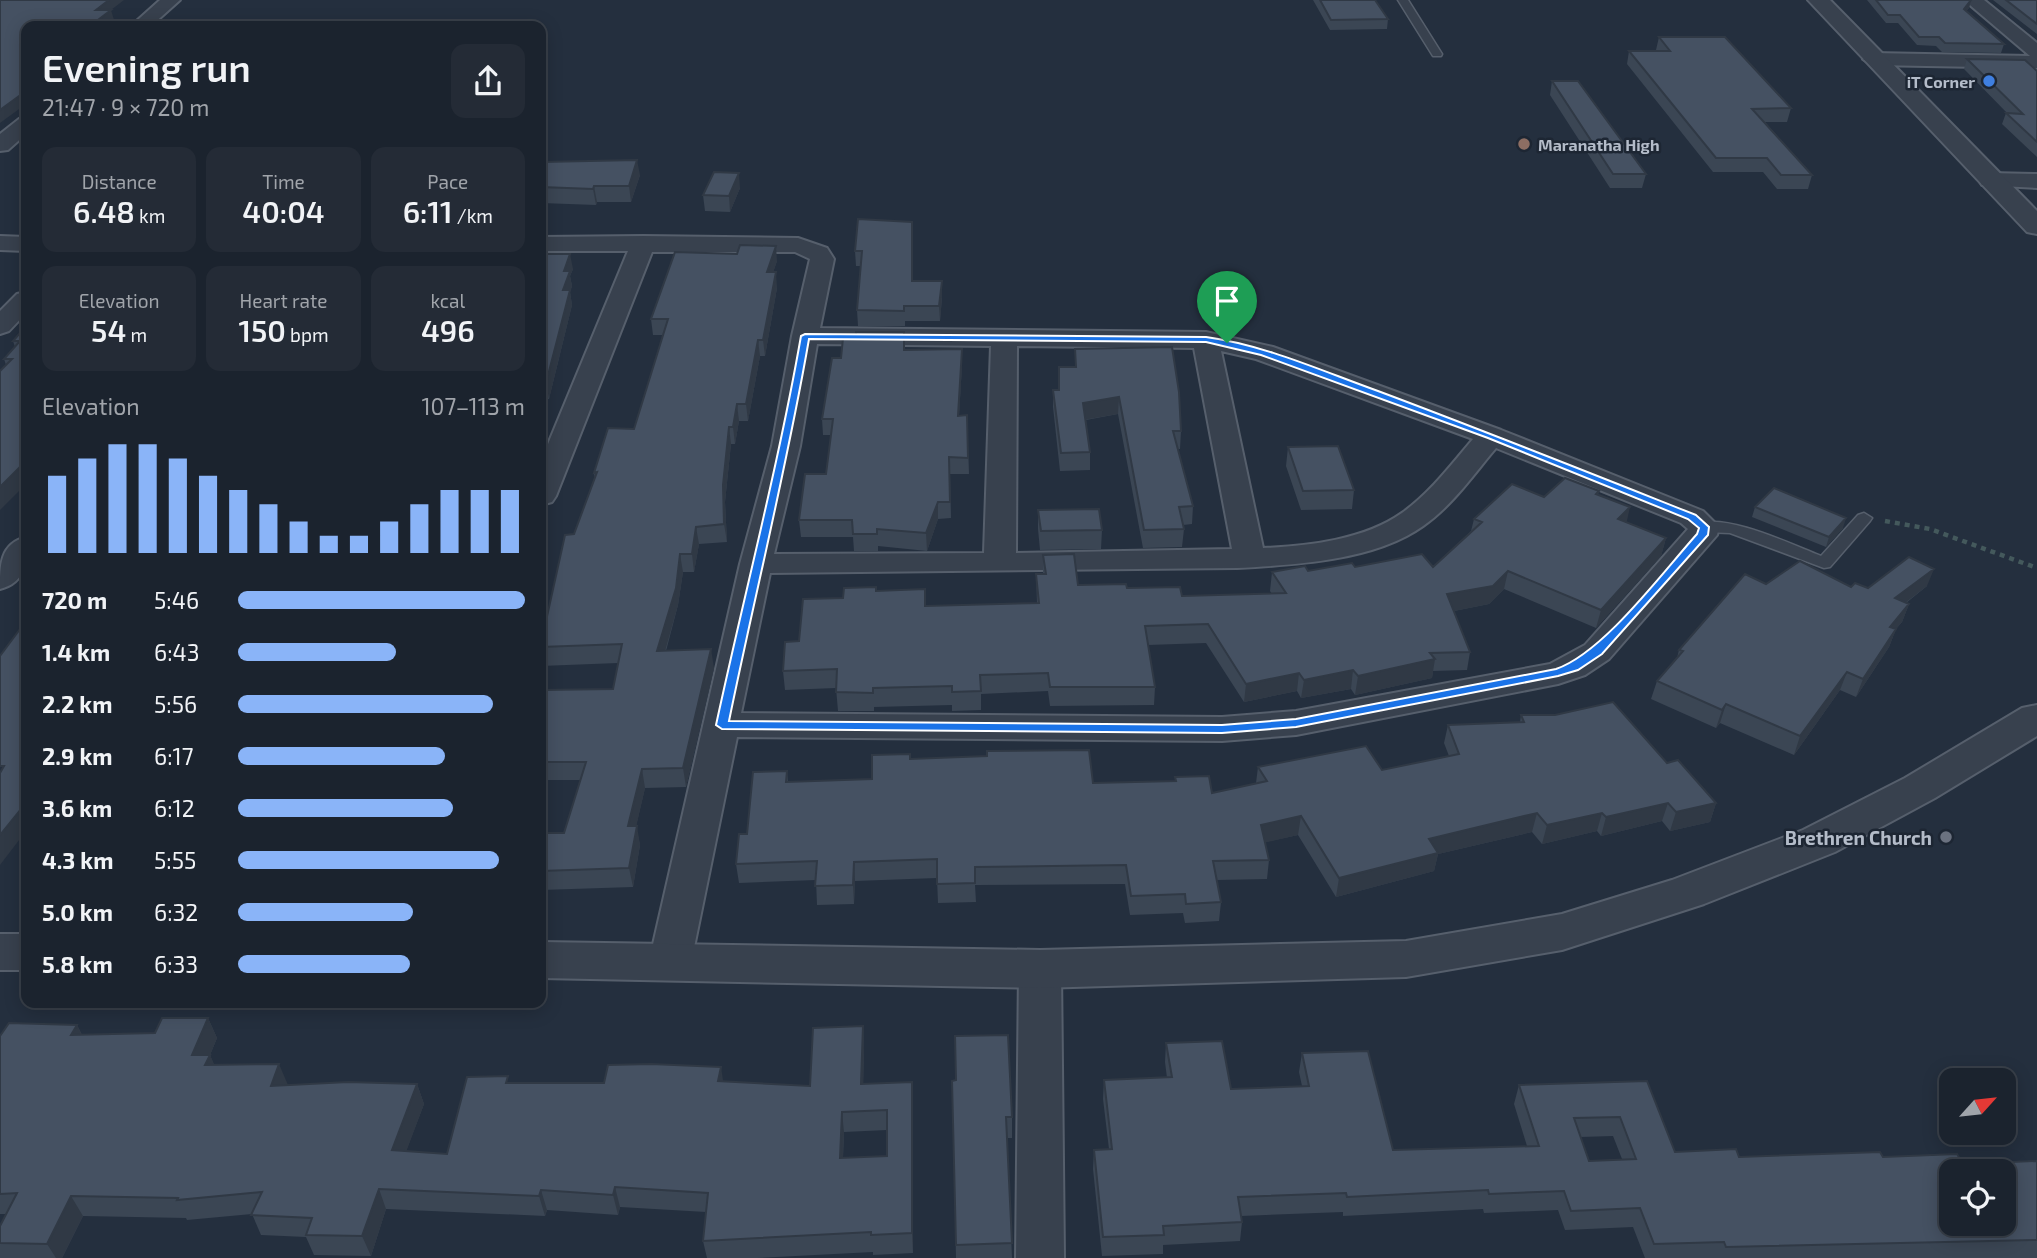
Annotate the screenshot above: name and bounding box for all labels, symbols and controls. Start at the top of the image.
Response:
text: Evening run [42,44,251,90]
button: share [451,44,525,118]
place label: iT Corner [1907,72,1975,91]
marker: iT Corner [1981,73,1997,89]
text: 21:47 · 9 × 720 m [42,93,210,121]
place label: Maranatha High [1538,135,1660,154]
marker: Maranatha High [1516,136,1532,152]
text: Distance [82,170,157,193]
text: Time [262,170,305,193]
text: Pace [427,170,468,193]
text: 6.48 [73,193,135,229]
text: 40:04 [242,193,325,229]
text: 6:11 [403,193,453,229]
text: km [135,204,165,227]
text: /km [453,204,493,227]
pin [1197,271,1257,343]
icon: arrive [1208,282,1246,320]
text: Elevation [79,289,159,312]
text: Heart rate [240,289,327,312]
text: kcal [430,289,465,312]
text: 54 [91,312,126,348]
text: 150 [238,312,286,348]
text: 496 [421,312,475,348]
text: m [126,323,147,346]
text: bpm [286,323,329,346]
text: Elevation [42,392,140,420]
text: 107–113 m [421,392,525,420]
text: 720 m [42,586,107,614]
text: 5:46 [154,586,199,614]
text: 1.4 km [42,638,110,666]
text: 6:43 [154,638,200,666]
text: 2.2 km [42,690,112,718]
text: 5:56 [154,690,197,718]
text: 2.9 km [42,742,113,770]
text: 6:17 [154,742,194,770]
text: 3.6 km [42,794,112,822]
text: 6:12 [154,794,195,822]
place label: Brethren Church [1785,826,1932,849]
marker: Brethren Church [1938,829,1954,845]
text: 4.3 km [42,846,113,874]
text: 5:55 [154,846,196,874]
text: 5.0 km [42,898,113,926]
text: 6:32 [154,898,198,926]
text: 5.8 km [42,950,113,978]
text: 6:33 [154,950,198,978]
north arrow [1939,1068,2016,1144]
map controls [1939,1068,2016,1236]
button: locate [1939,1159,2016,1236]

